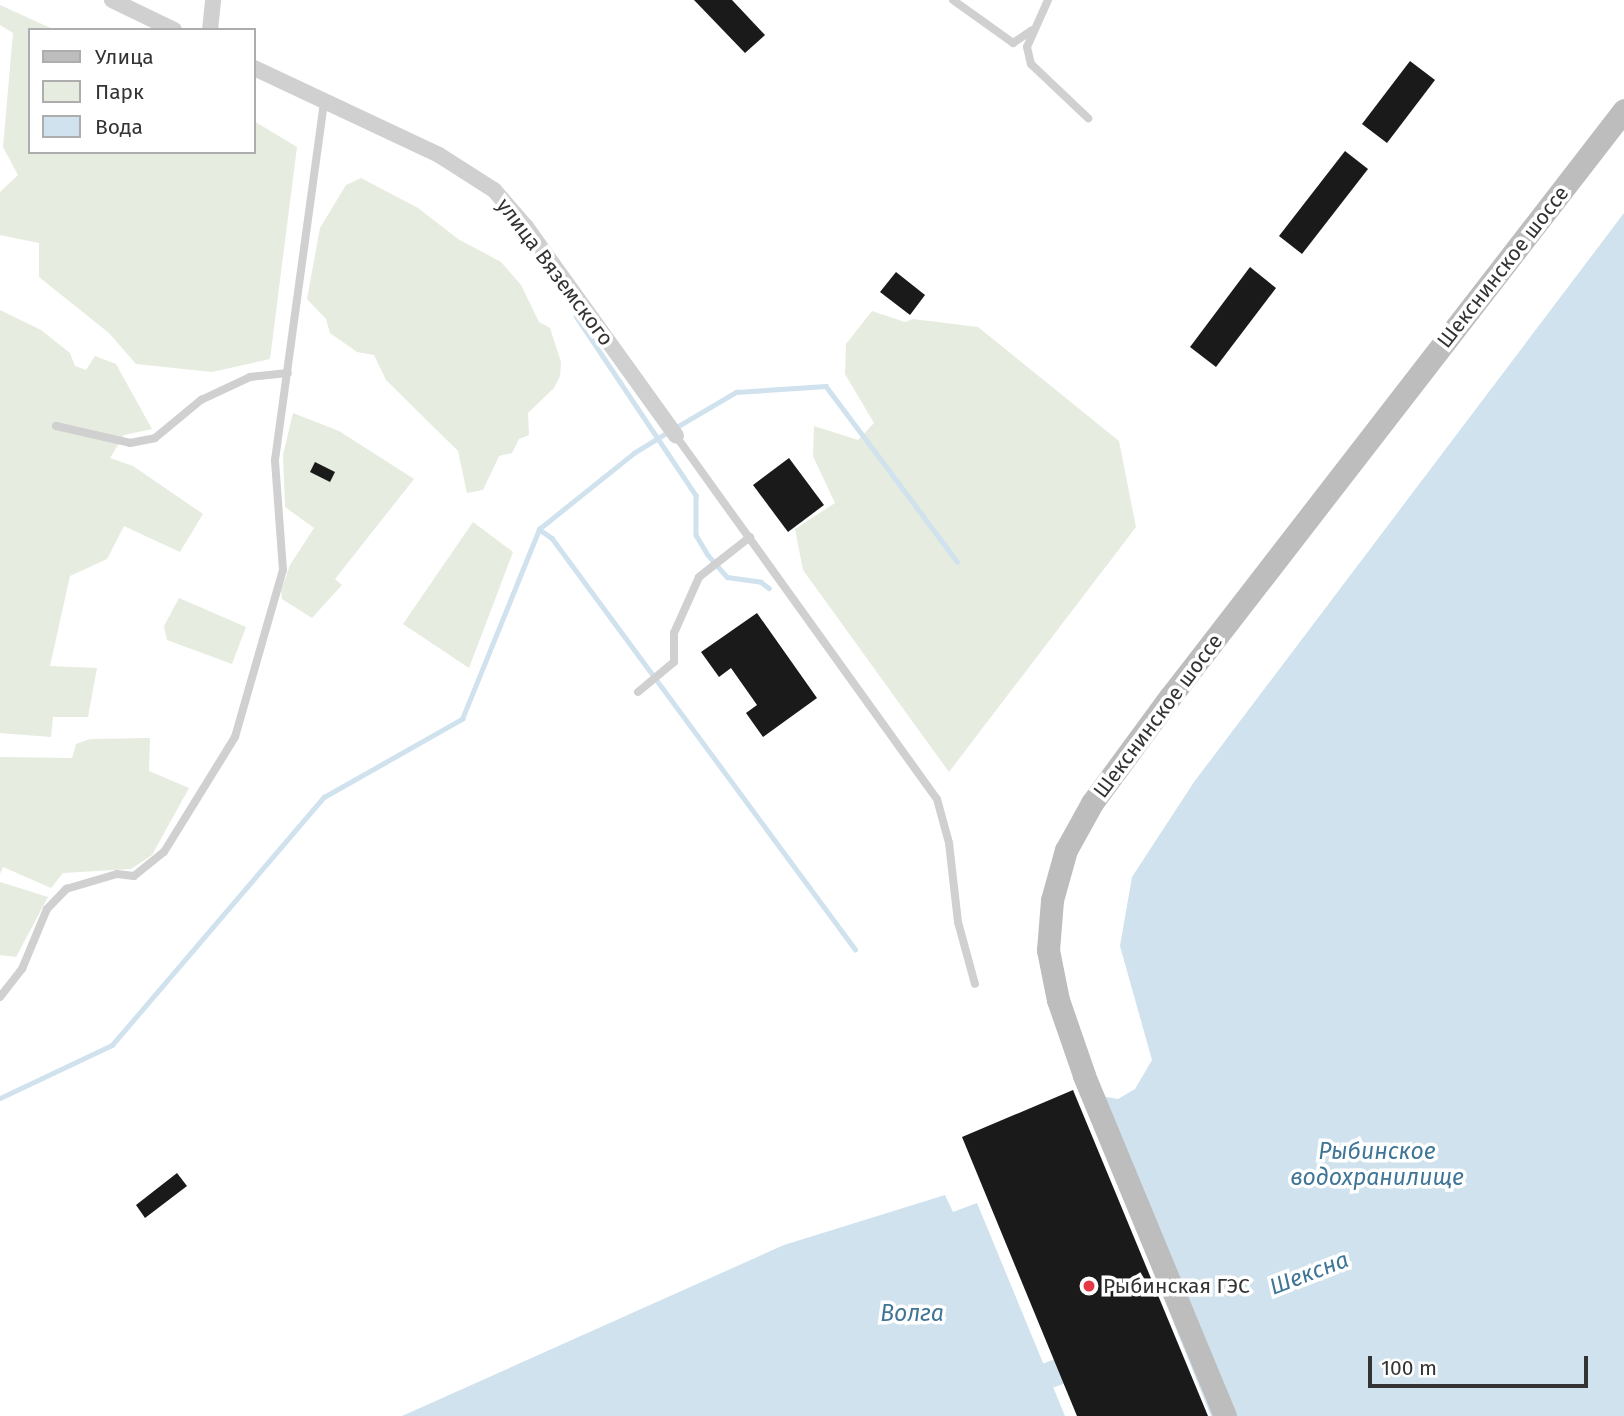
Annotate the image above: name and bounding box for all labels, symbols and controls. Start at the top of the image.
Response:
legend [28,28,256,154]
text: Улица [95,44,154,70]
text: Парк [95,79,144,105]
text: Вода [95,114,143,140]
street label: Шекснинское шоссе [1432,181,1574,353]
street label: улица Вяземского [491,193,619,351]
street label: Шекснинское шоссе [1088,629,1228,803]
water label: Рыбинское водохранилище [1290,1137,1464,1191]
water label: Шексна [1266,1245,1352,1301]
place label: Рыбинская ГЭС [1103,1273,1250,1299]
marker: Рыбинская ГЭС [1081,1278,1097,1294]
water label: Волга [880,1299,944,1327]
scale bar [1372,1342,1592,1386]
text: 100 m [1381,1355,1437,1381]

